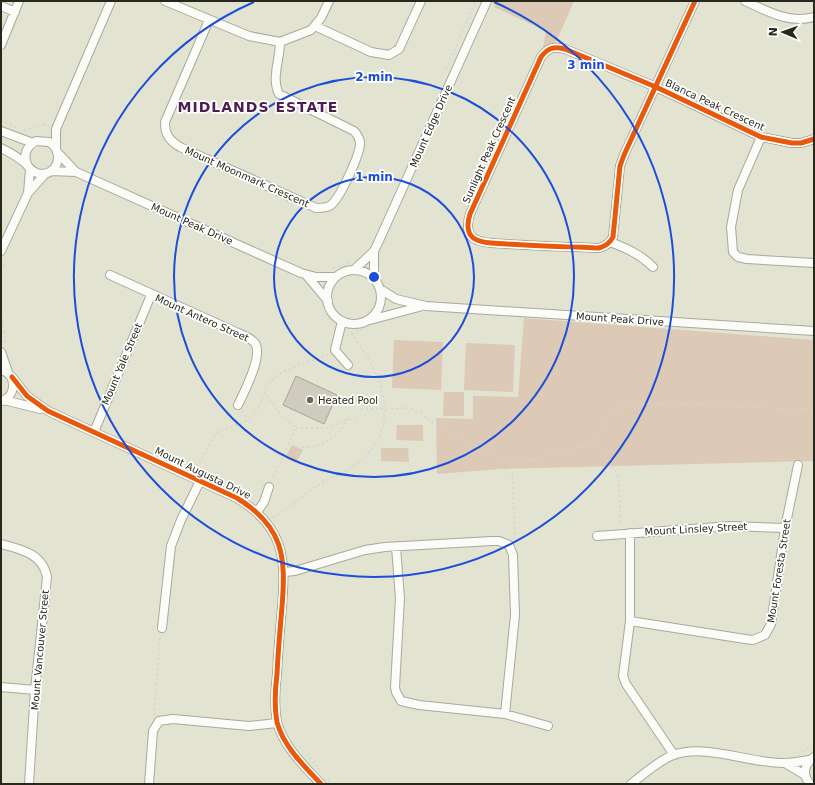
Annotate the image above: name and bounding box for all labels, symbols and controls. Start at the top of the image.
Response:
north arrow [763,12,803,52]
text: N [767,27,780,37]
text: 3 min [567,58,605,72]
text: 2 min [355,70,393,84]
street label: Blanca Peak Crescent [664,77,766,133]
street label: Mount Edge Drive [408,83,454,169]
street label: Sunlight Peak Crescent [460,95,518,205]
district label: MIDLANDS ESTATE [178,99,338,115]
street label: Mount Moonmark Crescent [183,145,311,209]
text: 1 min [355,170,393,184]
street label: Mount Peak Drive [150,201,234,247]
centre of rings [367,270,381,284]
street label: Mount Antero Street [153,292,251,344]
street label: Mount Peak Drive [576,310,664,328]
street label: Mount Yale Street [100,321,144,407]
marker: Heated Pool [305,395,315,405]
place label: Heated Pool [318,395,378,406]
street label: Mount Augusta Drive [153,445,253,501]
street label: Mount Foresta Street [765,518,793,624]
street label: Mount Linsley Street [644,521,748,537]
street label: Mount Vancouver Street [29,589,51,711]

